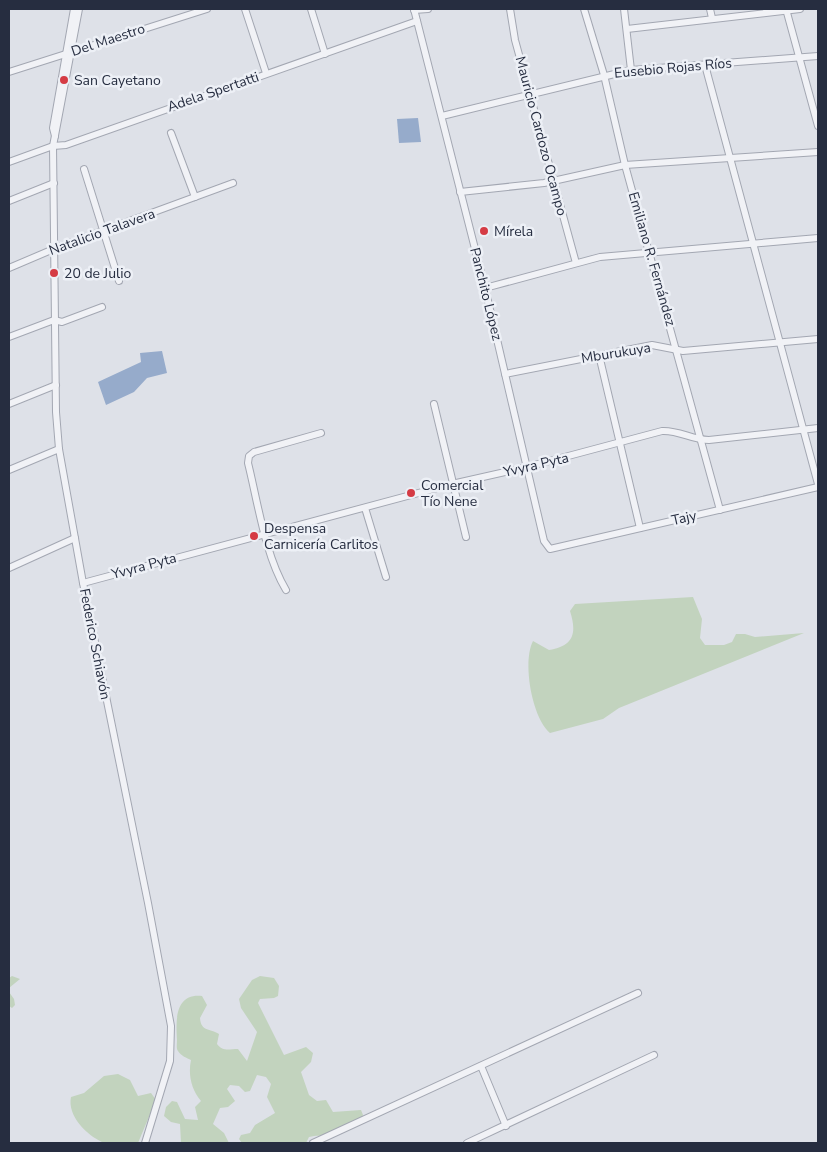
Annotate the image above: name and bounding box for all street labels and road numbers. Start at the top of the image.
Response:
street label: Del Maestro [69,19,148,61]
street label: Eusebio Rojas Ríos [613,53,733,83]
street label: Mauricio Cardozo Ocampo [511,54,571,218]
street label: Adela Spertatti [165,67,261,117]
street label: Emiliano R. Fernández [624,190,680,329]
street label: Natalicio Talavera [46,204,158,260]
street label: Panchito López [465,246,507,343]
street label: Mburukuya [580,338,652,368]
street label: Yvyra Pyta [500,448,571,482]
street label: Tajy [670,506,699,530]
street label: Yvyra Pyta [108,548,179,584]
street label: Federico Schiavón [75,587,115,701]

